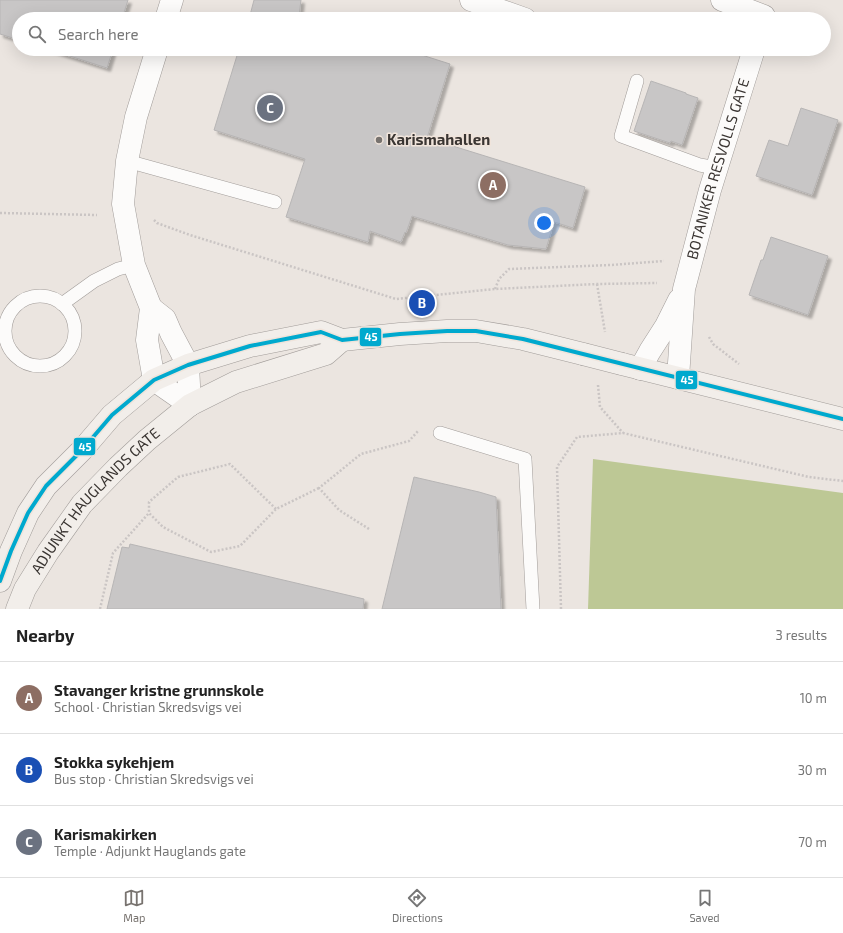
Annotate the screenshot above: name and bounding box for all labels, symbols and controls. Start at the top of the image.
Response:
search box [12,12,831,56]
icon: search [26,23,48,45]
text: Search here [58,25,139,43]
street label: BOTANIKER RESVOLLS GATE [682,76,752,261]
pin: C [257,93,283,123]
place label: Karismahallen [387,130,490,148]
marker: Karismahallen [374,135,384,145]
pin: A [480,170,506,200]
your location [534,213,554,233]
pin: B [409,288,435,318]
line badge: 45 [359,327,382,347]
text: 45 [364,330,378,343]
line badge: 45 [675,370,698,390]
text: 45 [680,373,694,386]
street label: ADJUNKT HAUGLANDS GATE [27,423,163,577]
line badge: 45 [73,437,96,456]
text: 45 [78,440,92,453]
text: Nearby [16,625,74,645]
text: 3 results [776,627,827,643]
text: Stavanger kristne grunnskole [54,681,264,699]
text: A [25,690,33,706]
text: 10 m [800,690,827,706]
text: School · Christian Skredsvigs vei [54,699,242,715]
text: Stokka sykehjem [54,753,174,771]
text: B [25,762,33,778]
text: 30 m [798,762,827,778]
text: Bus stop · Christian Skredsvigs vei [54,771,254,787]
text: Karismakirken [54,825,157,843]
text: C [25,834,33,850]
text: 70 m [798,834,827,850]
text: Temple · Adjunkt Hauglands gate [54,843,246,859]
tab: Map [123,887,145,924]
tab: Directions [392,887,443,924]
tab: Saved [689,887,720,924]

